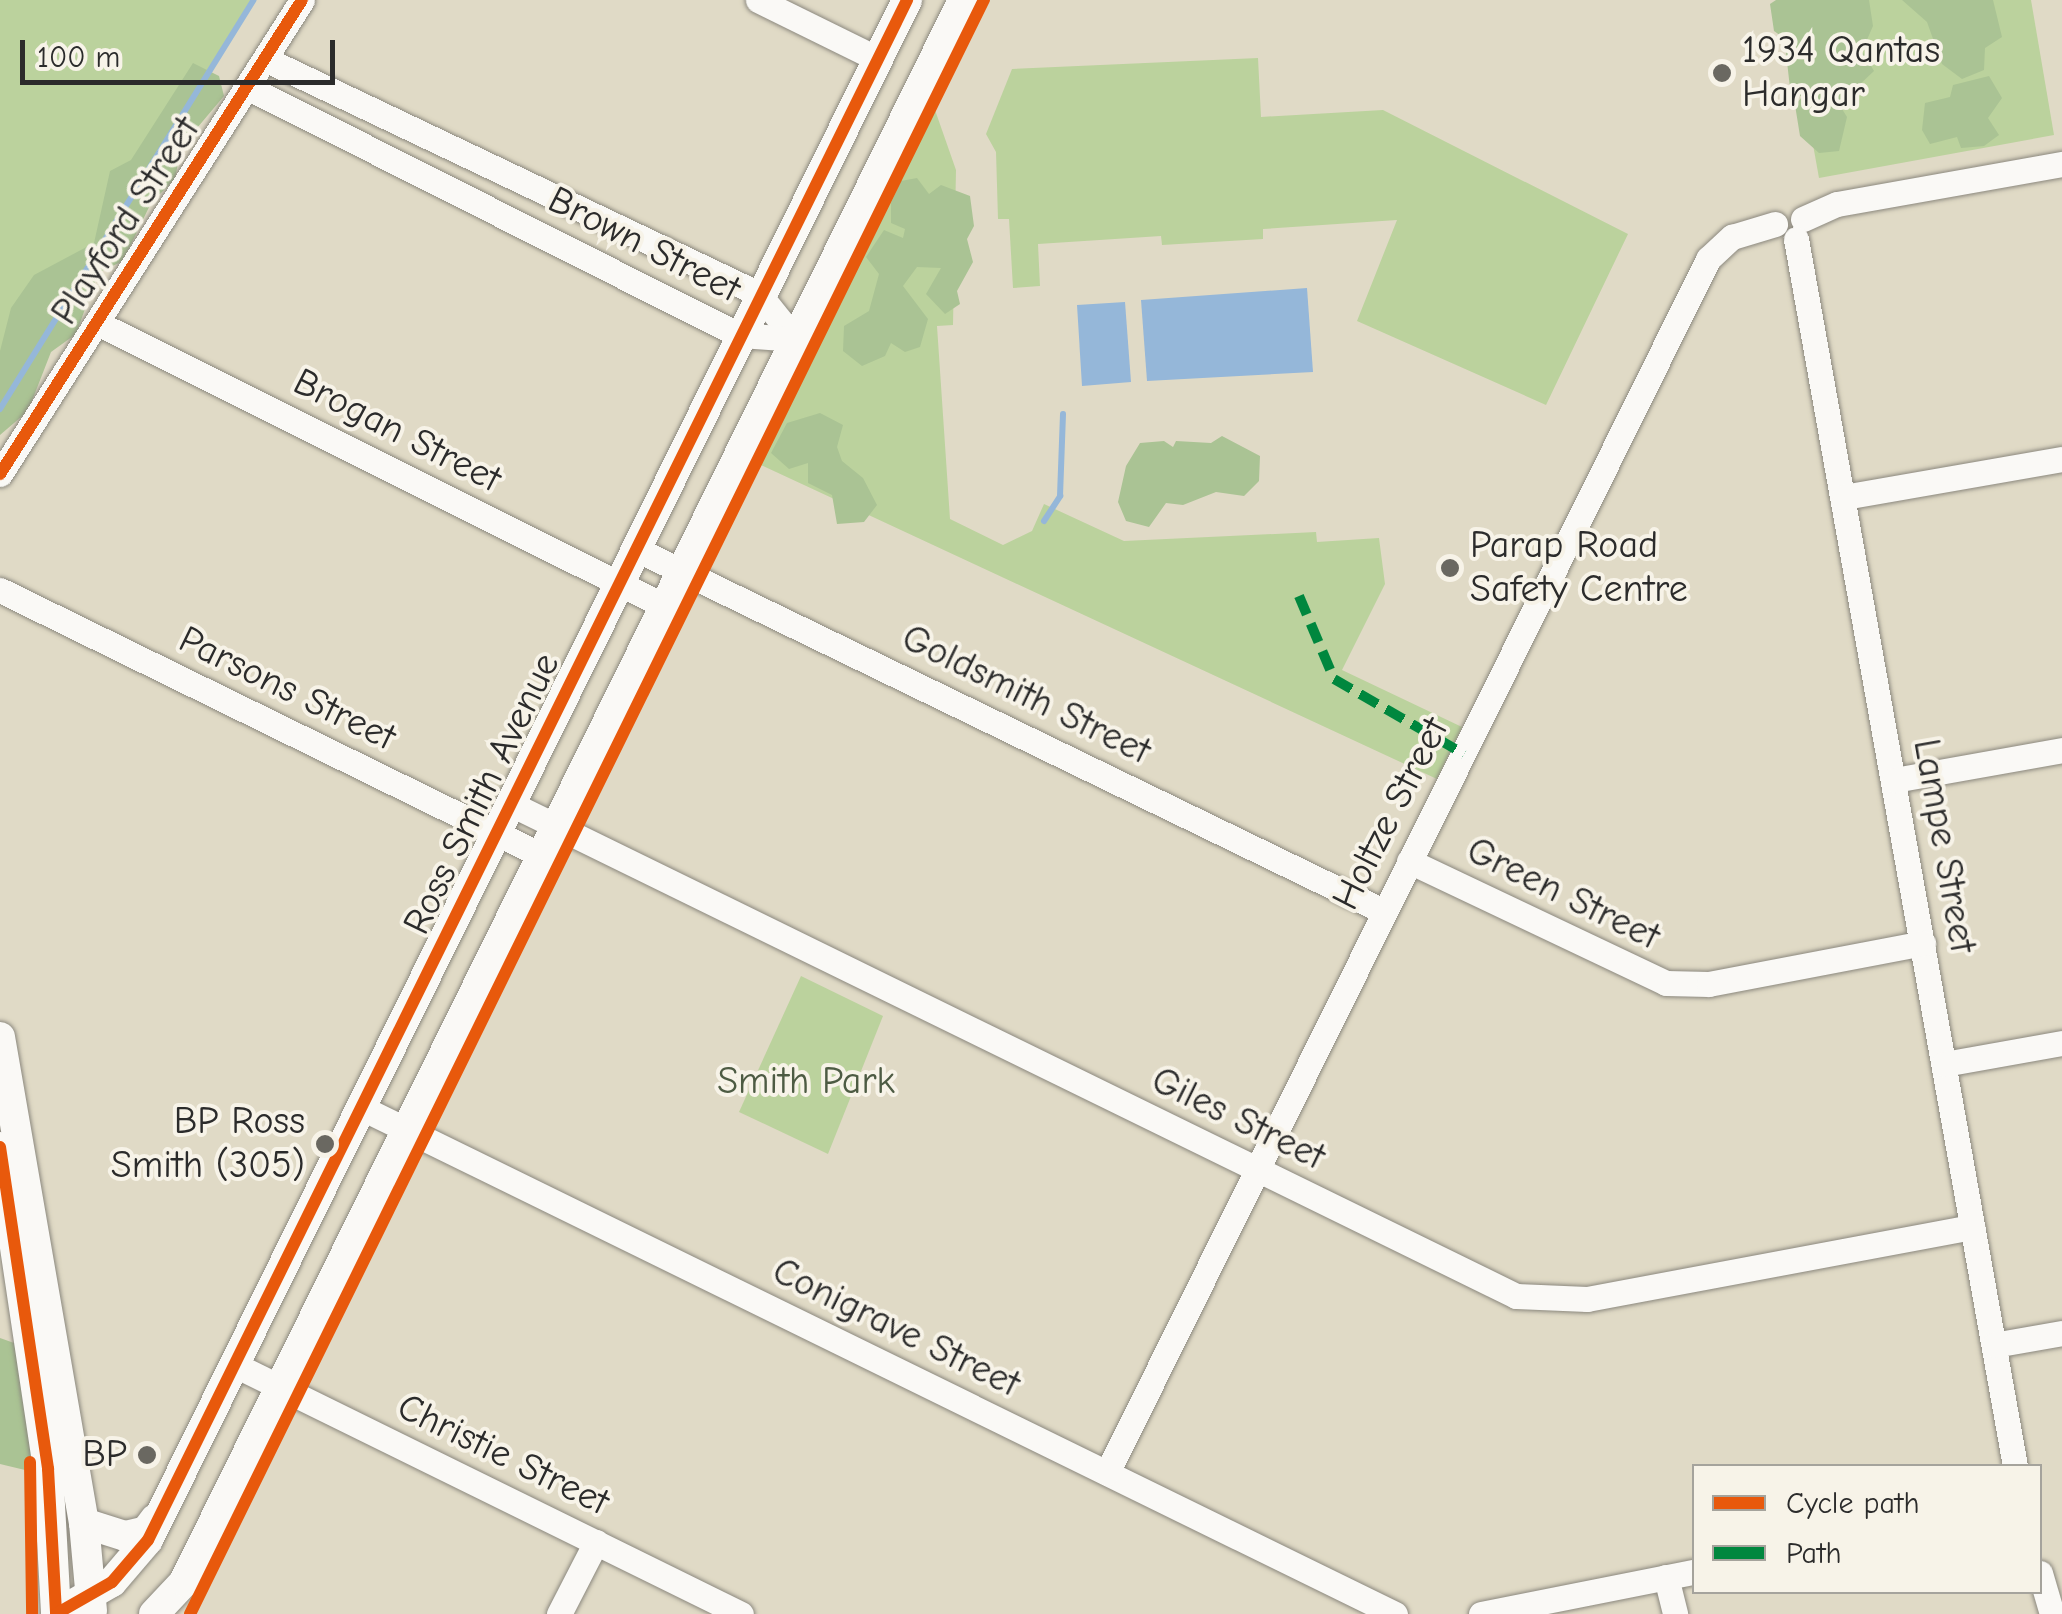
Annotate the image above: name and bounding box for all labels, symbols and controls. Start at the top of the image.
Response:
scale bar [25,20,340,82]
place label: 1934 Qantas Hangar [1742,28,1940,117]
text: 100 m [37,40,120,75]
marker: 1934 Qantas Hangar [1711,62,1733,84]
street label: Playford Street [42,109,210,333]
street label: Brown Street [540,177,748,313]
street label: Brogan Street [286,359,508,503]
place label: Parap Road Safety Centre [1470,523,1688,612]
marker: Parap Road Safety Centre [1439,557,1461,579]
street label: Goldsmith Street [894,615,1158,775]
street label: Parsons Street [171,617,403,761]
street label: Ross Smith Avenue [394,646,570,942]
street label: Holtze Street [1323,710,1459,918]
street label: Lampe Street [1903,735,1985,957]
street label: Green Street [1459,828,1667,960]
street label: Giles Street [1144,1058,1332,1180]
park label: Smith Park [717,1059,895,1105]
place label: BP Ross Smith (305) [111,1099,305,1188]
marker: BP Ross Smith (305) [314,1133,336,1155]
street label: Conigrave Street [765,1249,1027,1407]
street label: Christie Street [390,1384,616,1526]
place label: BP [82,1432,127,1478]
marker: BP [136,1444,158,1466]
legend [1692,1464,2042,1594]
text: Cycle path [1786,1486,1920,1521]
text: Path [1786,1536,1842,1571]

